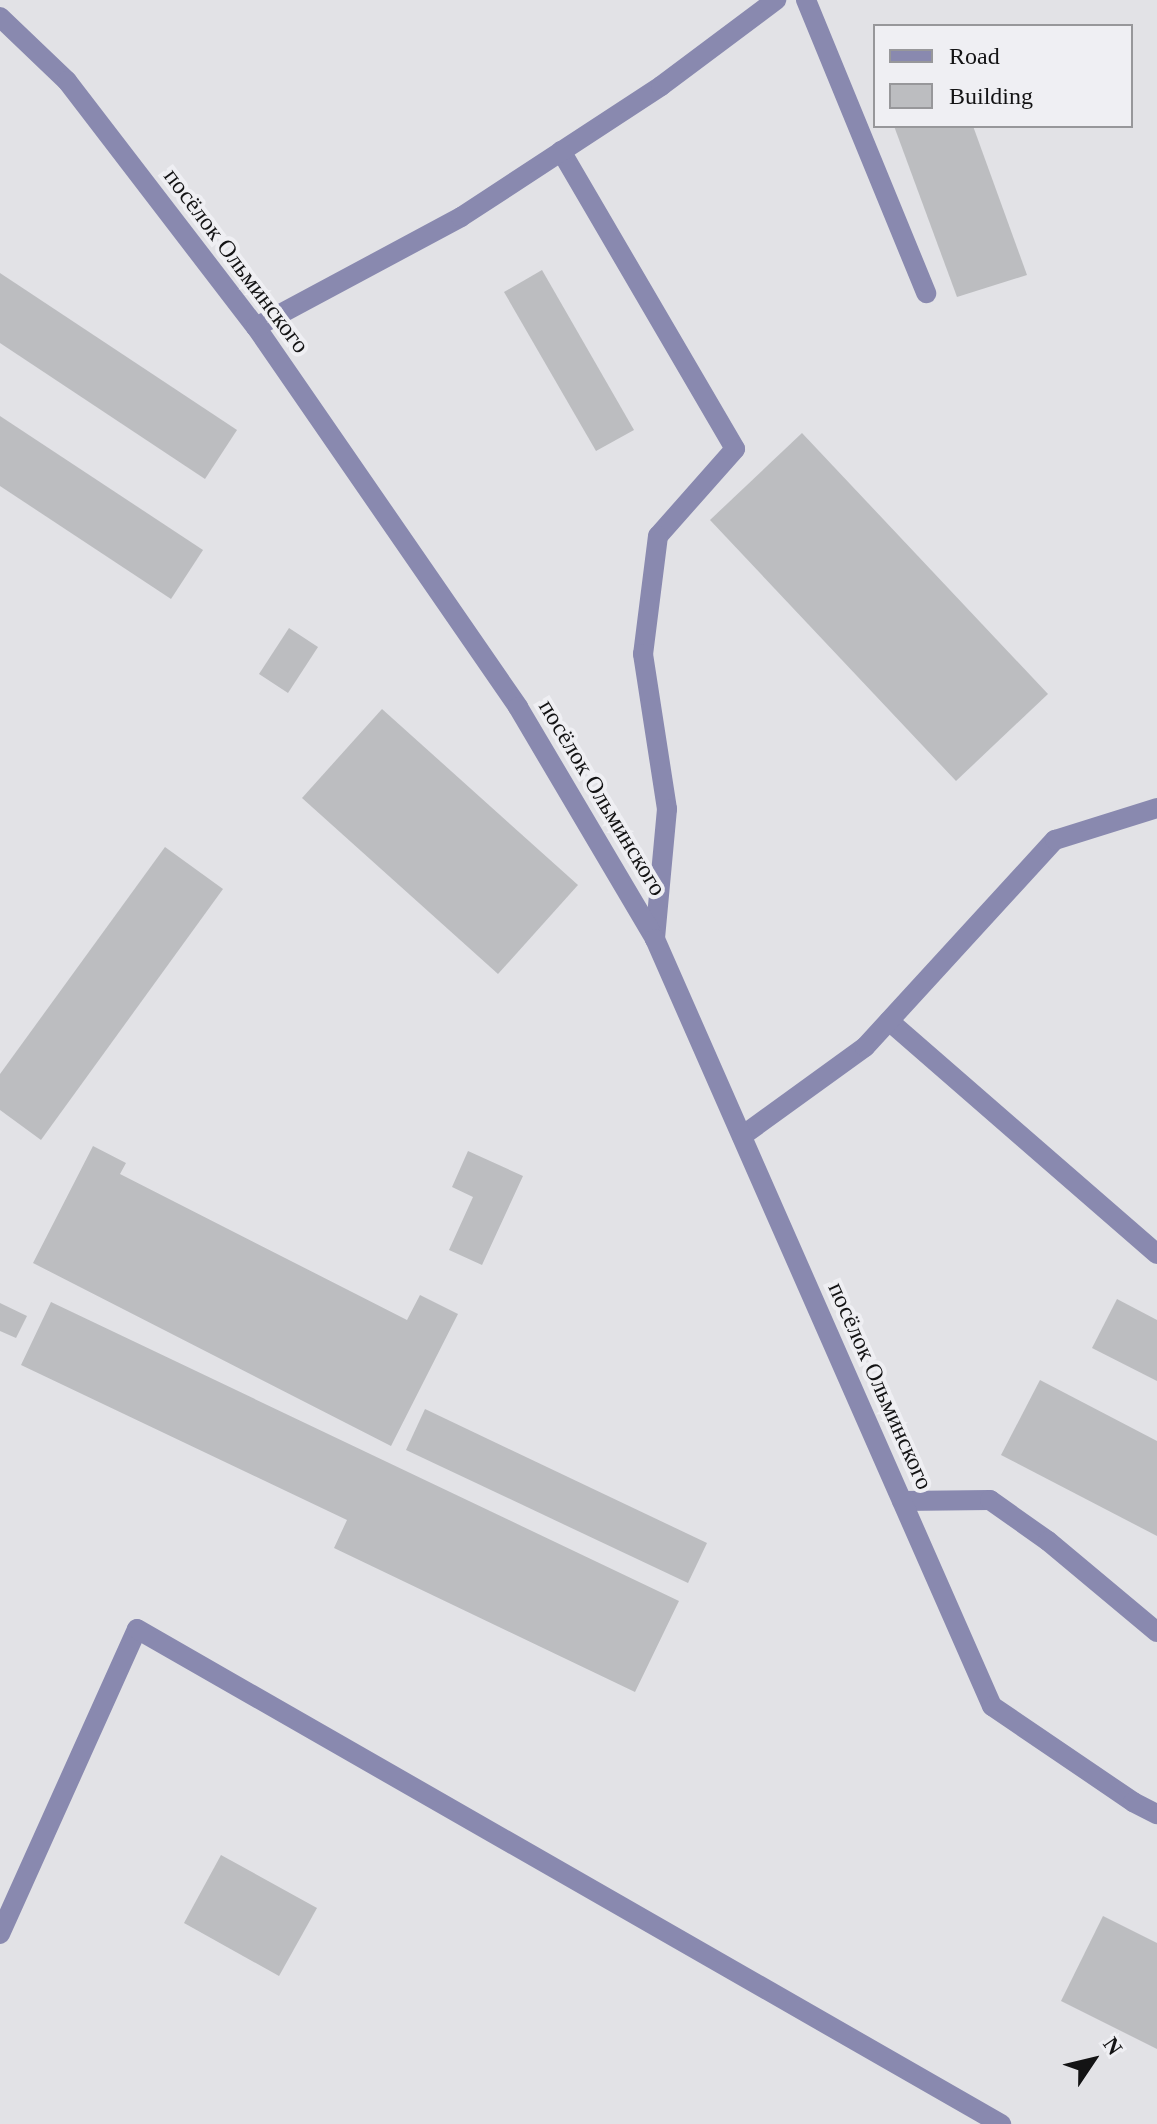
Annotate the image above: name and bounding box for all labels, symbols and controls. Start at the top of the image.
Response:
legend [873,24,1133,128]
text: Road [949,43,1000,69]
text: Building [949,83,1033,109]
street label: посёлок Ольминского [157,163,315,359]
street label: посёлок Ольминского [532,695,672,901]
street label: посёлок Ольминского [821,1278,939,1494]
north arrow [1053,2020,1133,2100]
text: N [1098,2032,1128,2060]

